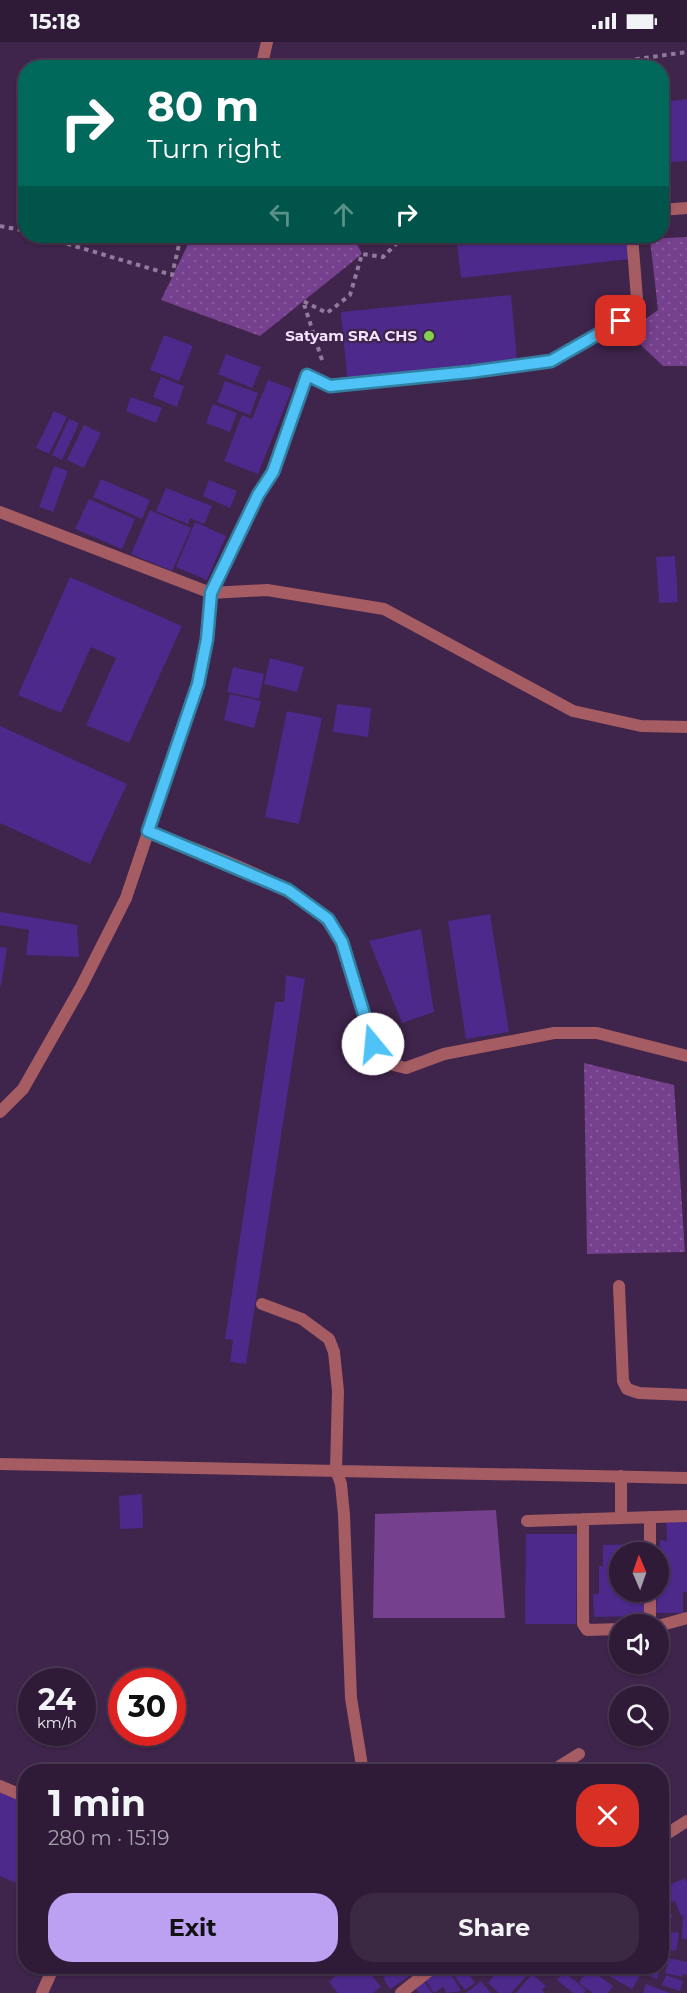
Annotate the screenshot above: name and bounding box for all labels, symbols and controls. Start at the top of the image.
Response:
text: 15:18 [30,8,81,35]
text: 80 m [147,80,259,132]
icon: right [48,84,126,162]
text: Turn right [147,132,282,165]
icon: left [264,198,297,231]
icon: ahead [327,198,360,231]
icon: right [390,198,423,231]
pin [595,295,646,346]
icon: arrive [604,304,637,337]
place label: Satyam SRA CHS [285,326,417,345]
marker: Satyam SRA CHS [422,329,436,343]
position arrow [341,1012,405,1076]
north arrow [609,1542,669,1602]
map controls [609,1542,669,1746]
button: sound [609,1614,669,1674]
speed limit sign: 30 [108,1668,186,1746]
text: 24 [38,1681,76,1718]
button: search [609,1686,669,1746]
text: km/h [37,1713,77,1732]
text: 1 min [48,1781,146,1825]
button: close [576,1784,639,1847]
text: 280 m · 15:19 [48,1826,170,1850]
button: Exit [48,1893,338,1962]
button: Share [350,1893,639,1962]

